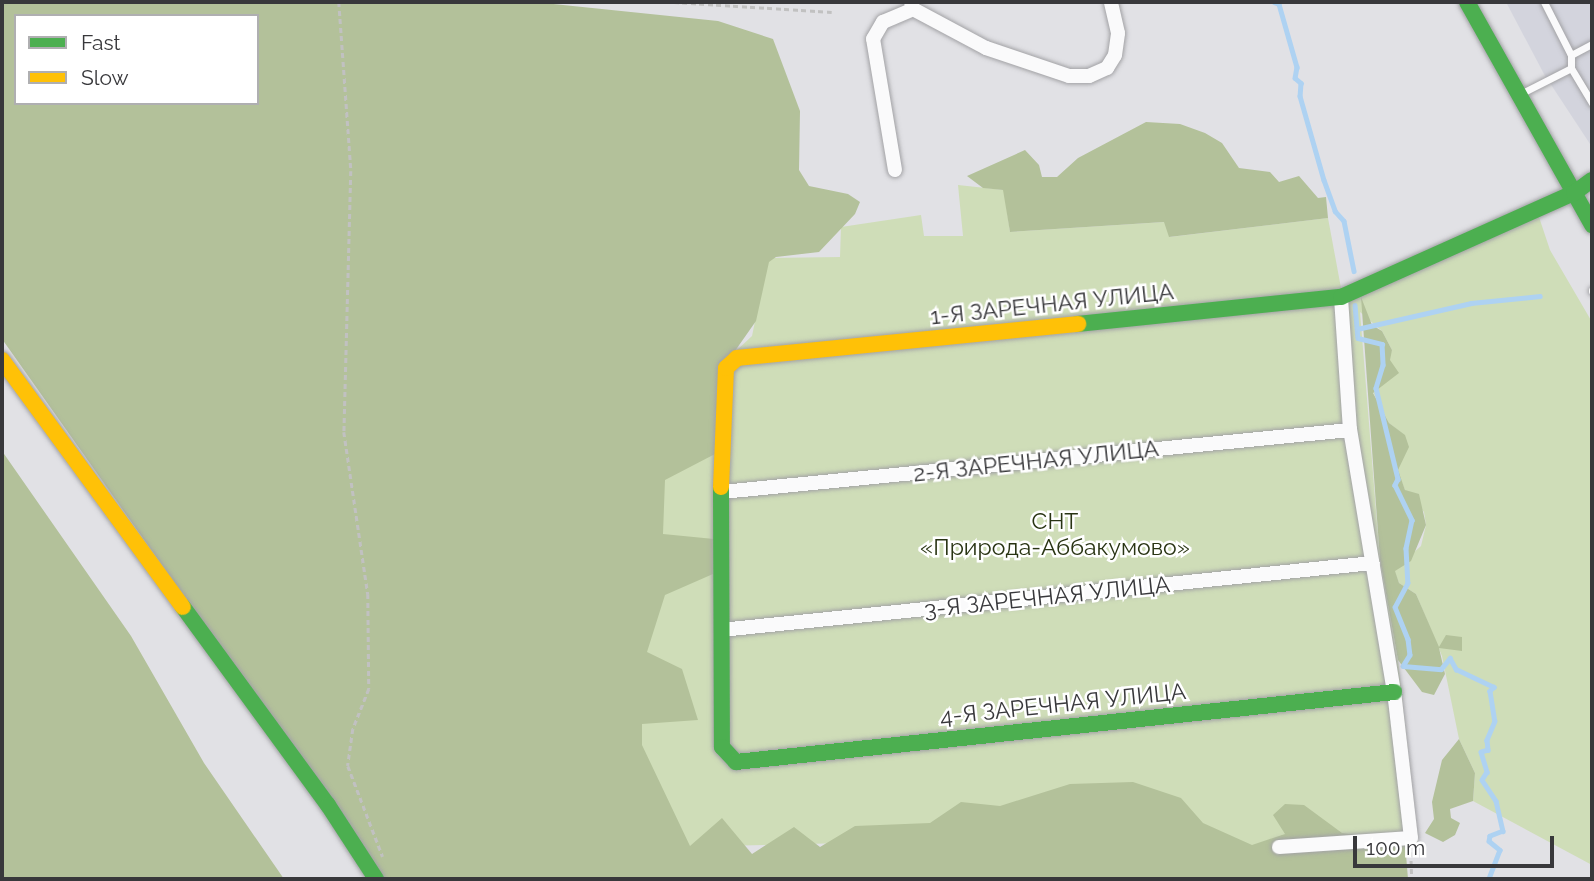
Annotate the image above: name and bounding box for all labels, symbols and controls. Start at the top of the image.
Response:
legend [14,14,259,105]
text: Fast [81,30,121,55]
text: Slow [81,65,129,90]
street label: 1-Я ЗАРЕЧНАЯ УЛИЦА [929,277,1175,331]
street label: 2-Я ЗАРЕЧНАЯ УЛИЦА [912,434,1160,488]
park label: СНТ «Природа-Аббакумово» [920,507,1190,561]
street label: 3-Я ЗАРЕЧНАЯ УЛИЦА [923,570,1171,624]
street label: 4-Я ЗАРЕЧНАЯ УЛИЦА [939,677,1187,731]
scale bar [1356,822,1557,866]
text: 100 m [1366,835,1425,860]

